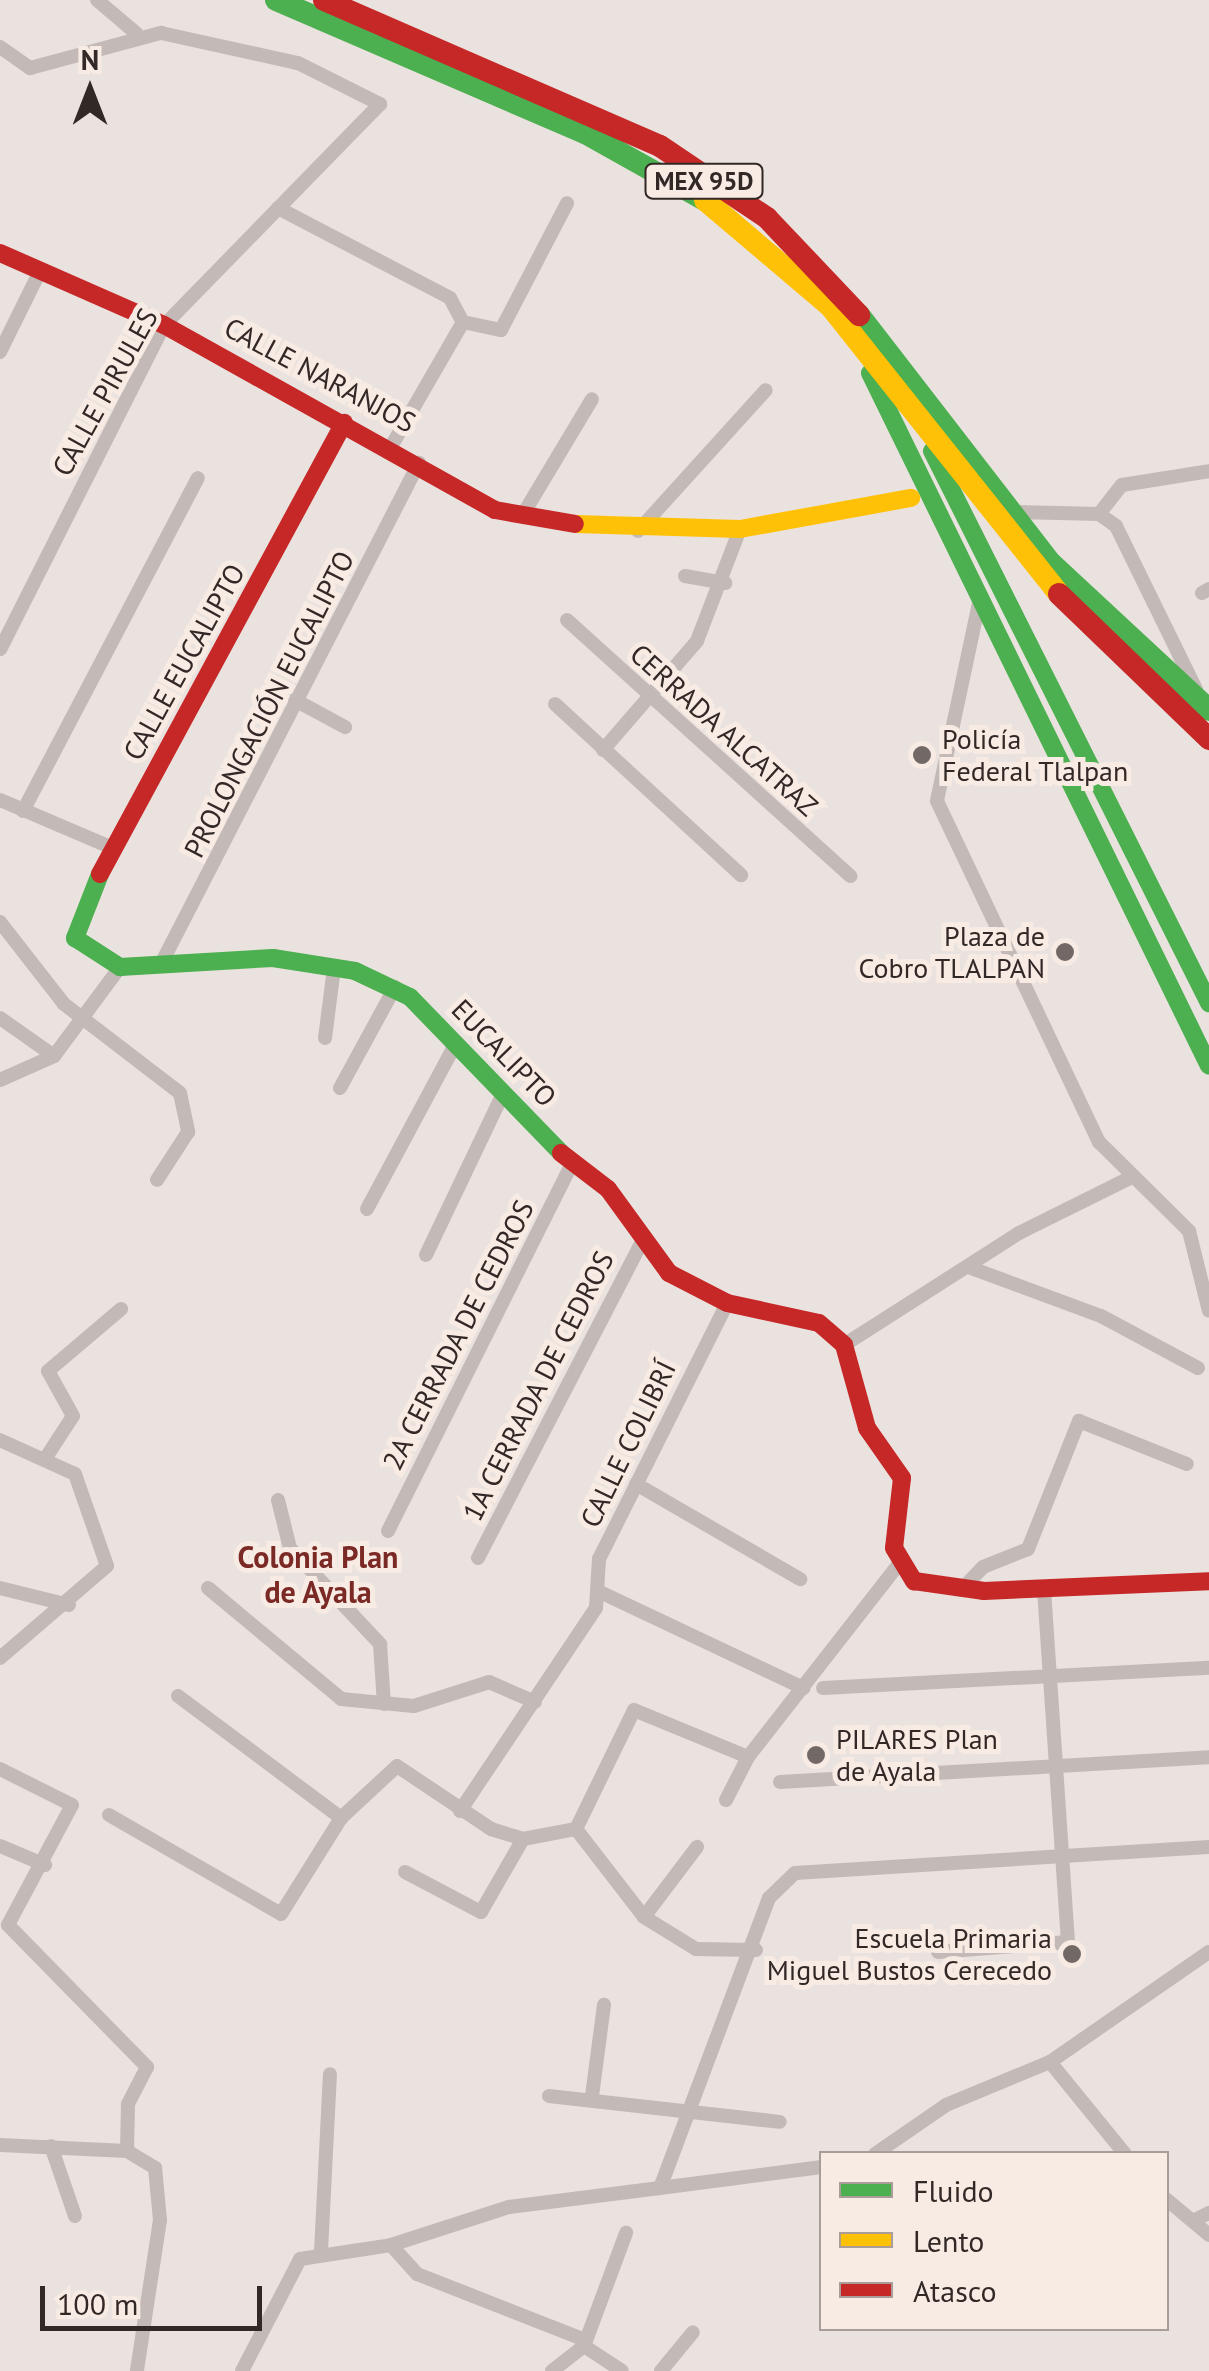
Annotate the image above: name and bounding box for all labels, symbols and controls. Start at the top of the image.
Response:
north arrow [40,40,140,140]
text: N [81,41,99,78]
road number: MEX 95D [644,161,764,201]
street label: CALLE PIRULES [45,302,165,482]
street label: CALLE NARANJOS [219,311,421,439]
street label: PROLONGACIÓN EUCALIPTO [177,545,361,863]
street label: CALLE EUCALIPTO [116,558,252,766]
street label: CERRADA ALCATRAZ [623,636,825,824]
place label: Policía Federal Tlalpan [942,722,1129,788]
marker: Policía Federal Tlalpan [911,744,933,766]
place label: Plaza de Cobro TLALPAN [858,919,1045,985]
marker: Plaza de Cobro TLALPAN [1054,941,1076,963]
street label: EUCALIPTO [445,992,563,1114]
street label: 2A CERRADA DE CEDROS [375,1194,541,1476]
street label: 1A CERRADA DE CEDROS [455,1245,621,1527]
street label: CALLE COLIBRÍ [573,1355,683,1533]
district label: Colonia Plan de Ayala [238,1539,398,1610]
place label: PILARES Plan de Ayala [836,1722,998,1788]
marker: PILARES Plan de Ayala [805,1744,827,1766]
place label: Escuela Primaria Miguel Bustos Cerecedo [767,1921,1052,1987]
marker: Escuela Primaria Miguel Bustos Cerecedo [1061,1943,1083,1965]
legend [819,2151,1169,2331]
text: Fluido [913,2171,994,2210]
text: Lento [913,2221,984,2260]
scale bar [45,2266,268,2328]
text: Atasco [913,2271,997,2310]
text: 100 m [57,2284,138,2323]

